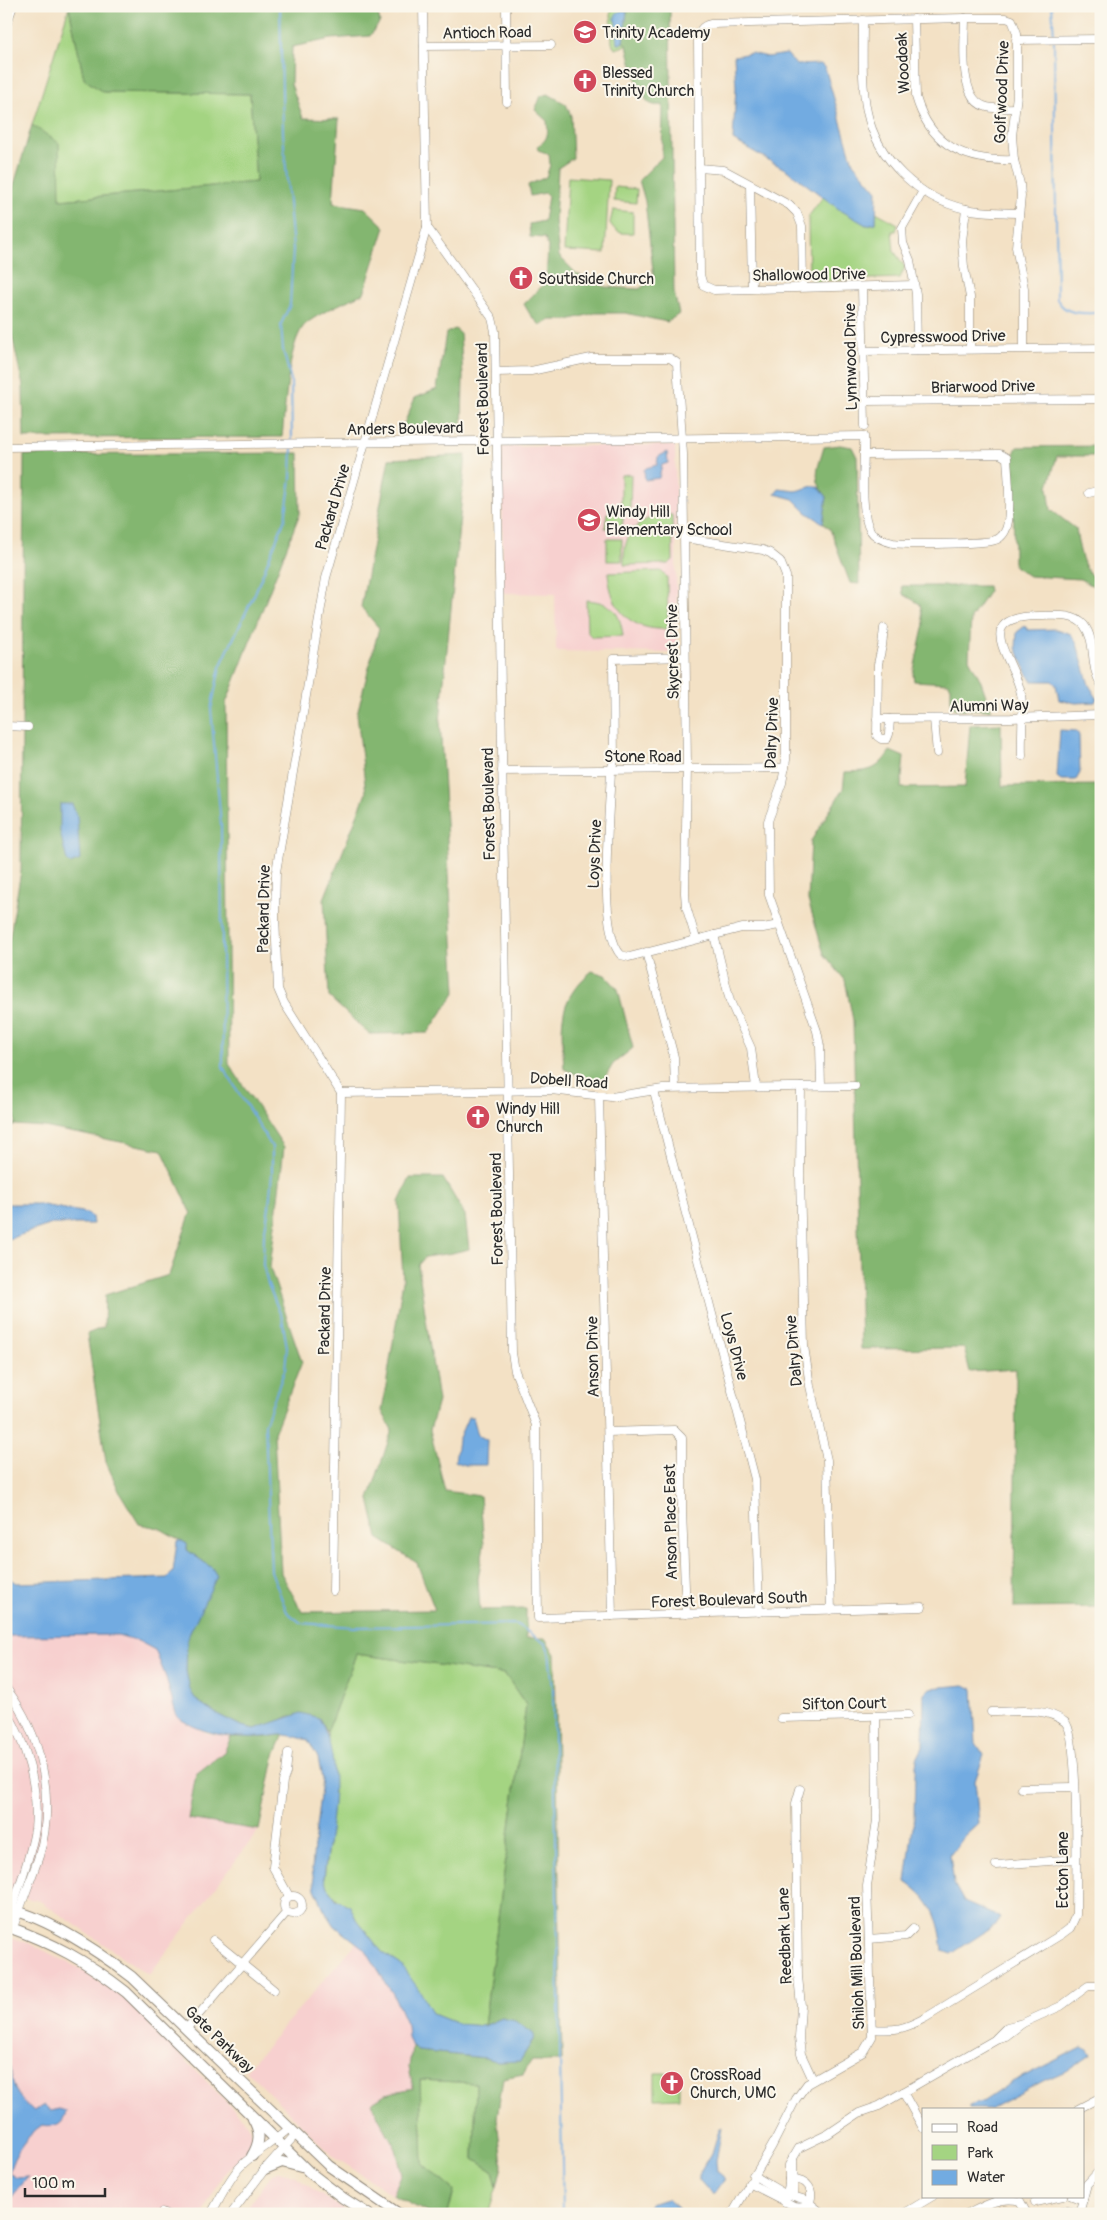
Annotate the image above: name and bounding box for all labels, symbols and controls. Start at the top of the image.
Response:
school or university icon: Trinity Academy [572,19,598,45]
street label: Antioch Road [442,22,532,44]
place label: Trinity Academy [602,23,710,43]
street label: Woodoak [891,32,915,94]
street label: Golfwood Drive [990,40,1014,144]
place label: Blessed Trinity Church [602,63,694,101]
church icon: Blessed Trinity Church [572,68,598,94]
street label: Shallowood Drive [752,264,866,286]
church icon: Southside Church [508,265,534,291]
place label: Southside Church [538,269,654,289]
street label: Lynnwood Drive [840,303,862,411]
street label: Cypresswood Drive [880,326,1006,348]
street label: Forest Boulevard [472,342,494,456]
street label: Briarwood Drive [931,376,1035,398]
street label: Anders Boulevard [346,418,464,440]
street label: Packard Drive [311,462,355,553]
place label: Windy Hill Elementary School [606,502,732,540]
school or university icon: Windy Hill Elementary School [576,507,602,533]
street label: Skycrest Drive [662,604,684,700]
street label: Alumni Way [949,695,1029,717]
street label: Dalry Drive [761,697,783,769]
street label: Forest Boulevard [478,747,500,861]
street label: Stone Road [604,747,682,767]
street label: Loys Drive [584,819,606,889]
street label: Packard Drive [253,864,275,954]
street label: Dobell Road [529,1068,609,1094]
place label: Windy Hill Church [496,1099,560,1137]
church icon: Windy Hill Church [465,1104,491,1130]
street label: Forest Boulevard [486,1152,508,1266]
street label: Packard Drive [314,1266,336,1356]
street label: Loys Drive [715,1310,753,1382]
street label: Dalry Drive [781,1314,807,1387]
street label: Anson Drive [582,1316,604,1398]
street label: Anson Place East [660,1463,682,1580]
street label: Forest Boulevard South [651,1587,808,1613]
street label: Sifton Court [801,1693,887,1715]
street label: Ecton Lane [1053,1832,1073,1908]
street label: Reedbark Lane [773,1887,797,1985]
street label: Shiloh Mill Boulevard [845,1896,869,2030]
street label: Gate Parkway [181,2002,258,2078]
place label: CrossRoad Church, UMC [690,2065,776,2103]
church icon: CrossRoad Church, UMC [659,2070,685,2096]
legend [922,2108,1084,2198]
text: Road [967,2118,998,2137]
text: Park [967,2144,994,2163]
scale bar [25,2165,105,2197]
text: Water [967,2168,1006,2187]
text: 100 m [32,2174,75,2193]

